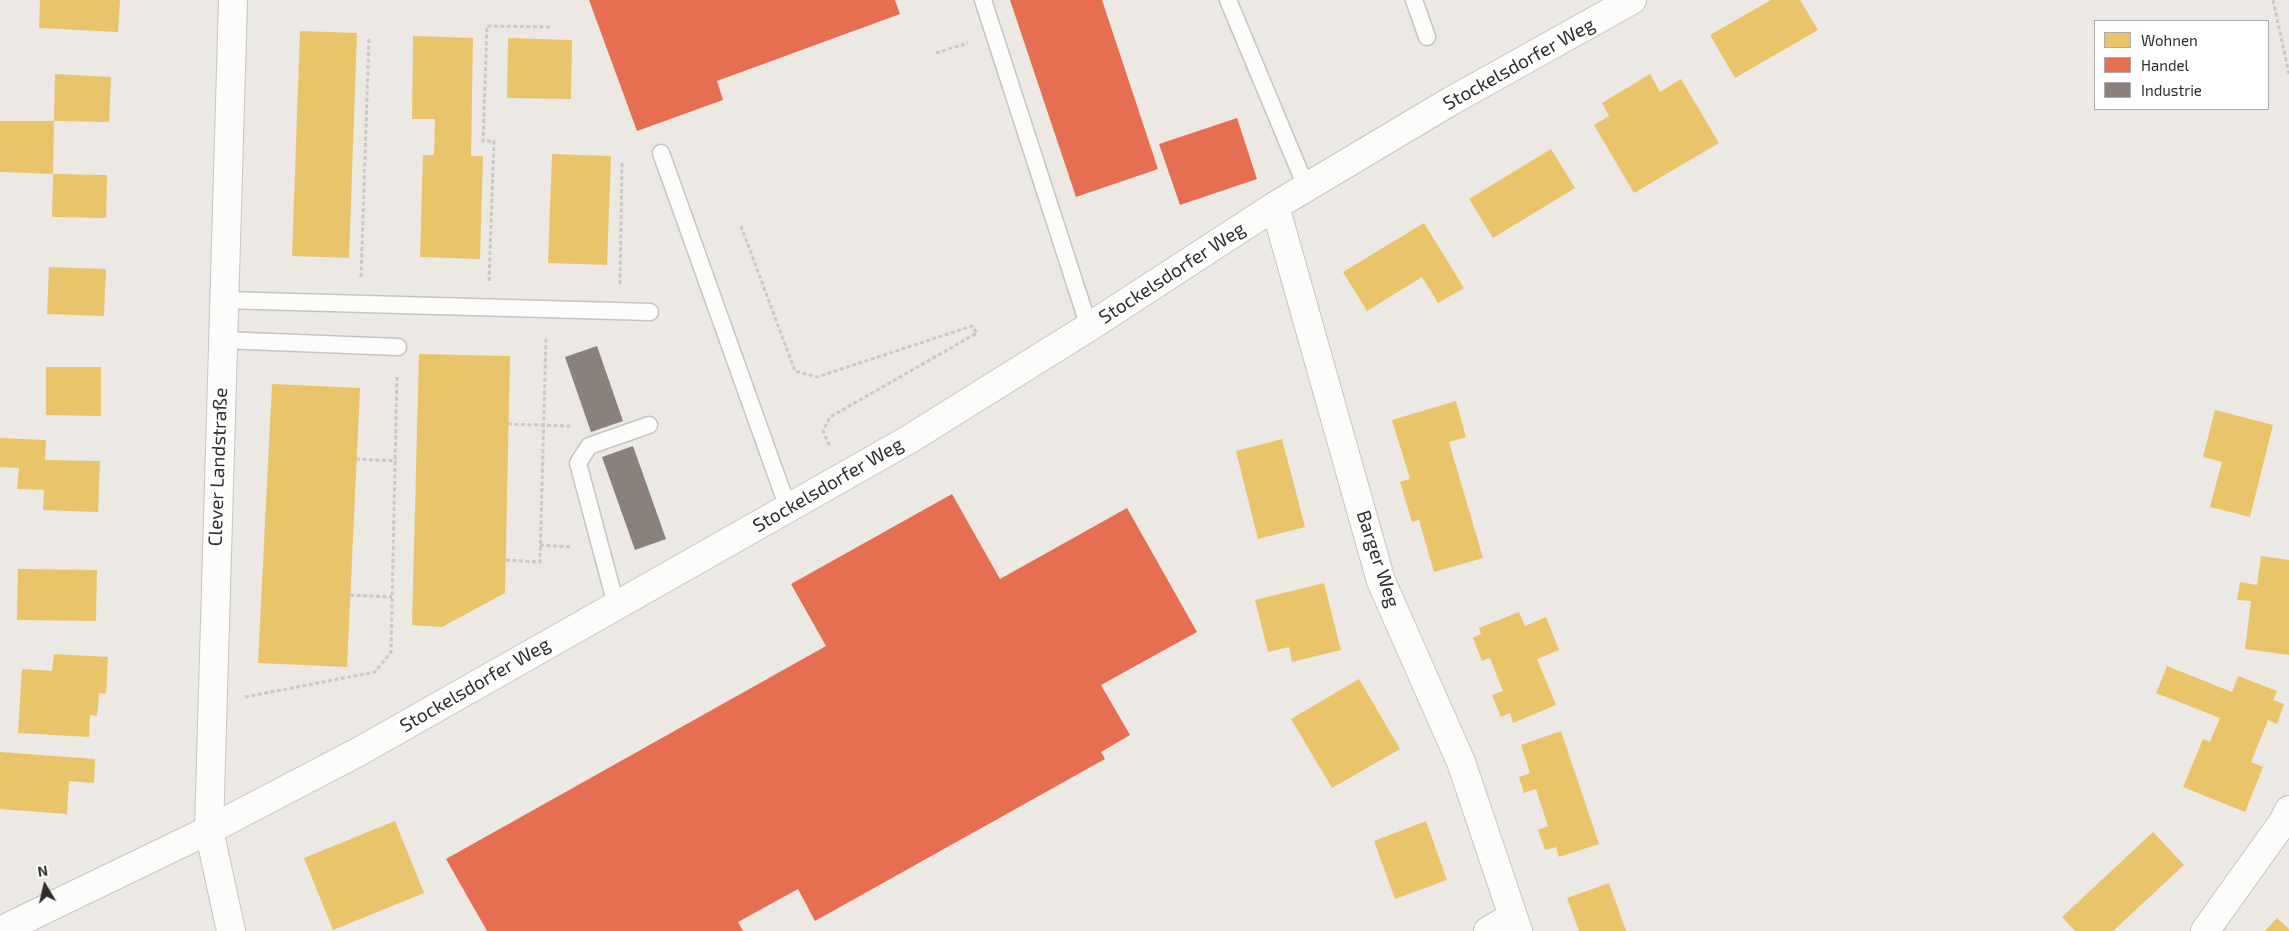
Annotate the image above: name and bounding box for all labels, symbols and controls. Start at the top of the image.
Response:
street label: Stockelsdorfer Weg [1439,13,1599,115]
legend [2094,20,2269,110]
text: Wohnen [2141,31,2198,49]
text: Handel [2141,56,2189,74]
text: Industrie [2141,81,2202,99]
street label: Stockelsdorfer Weg [1095,217,1249,329]
street label: Clever Landstraße [204,387,232,547]
street label: Stockelsdorfer Weg [749,433,907,537]
street label: Barger Weg [1352,508,1404,610]
street label: Stockelsdorfer Weg [396,633,554,737]
north arrow [20,861,70,911]
text: N [36,862,49,880]

